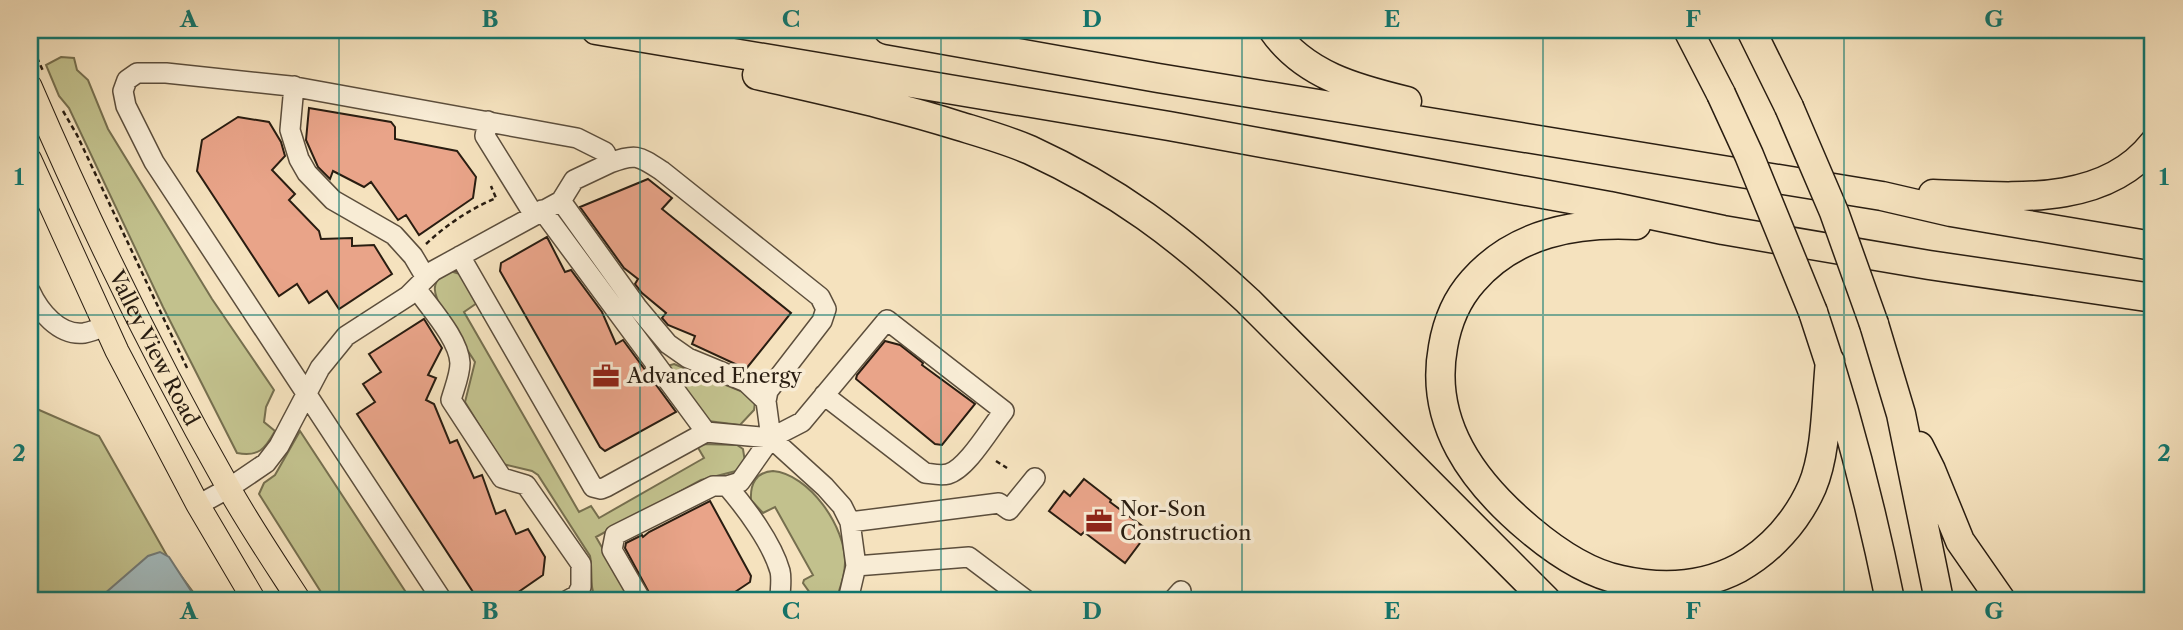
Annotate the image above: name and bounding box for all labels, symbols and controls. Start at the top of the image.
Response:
text: A [179,5,199,33]
text: B [481,5,499,33]
text: C [782,5,800,33]
text: D [1082,5,1102,33]
text: E [1384,5,1400,33]
text: F [1685,5,1701,33]
text: G [1984,5,2004,33]
text: 1 [14,163,25,191]
text: 1 [2159,163,2170,191]
street label: Valley View Road [104,265,205,430]
office icon: Advanced Energy [591,361,621,391]
place label: Advanced Energy [626,363,802,388]
text: 2 [12,439,26,467]
text: 2 [2157,439,2171,467]
place label: Nor-Son Construction [1120,496,1251,545]
office icon: Nor-Son Construction [1084,506,1114,536]
text: A [179,597,199,625]
text: B [481,597,499,625]
text: C [782,597,800,625]
text: D [1082,597,1102,625]
text: E [1384,597,1400,625]
text: F [1685,597,1701,625]
text: G [1984,597,2004,625]

